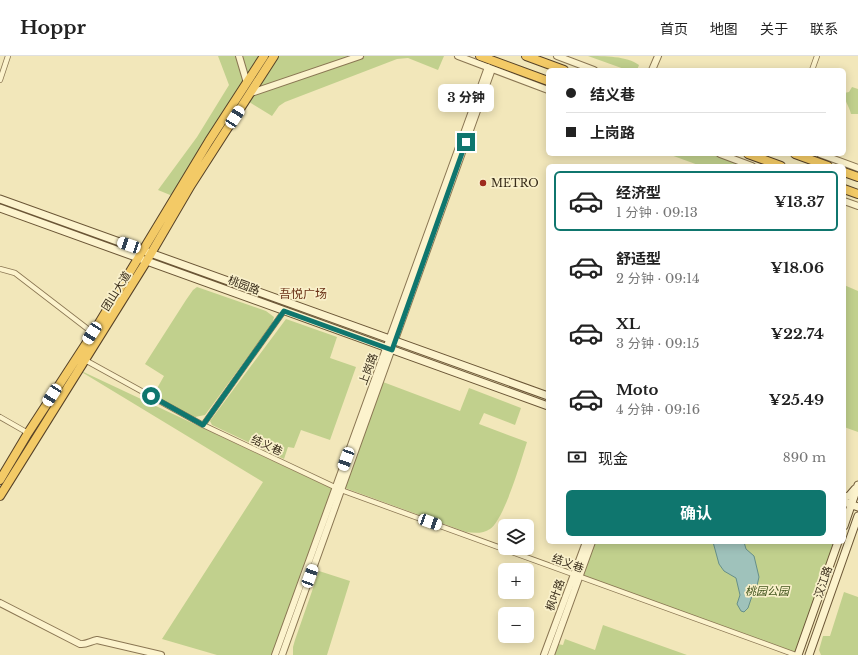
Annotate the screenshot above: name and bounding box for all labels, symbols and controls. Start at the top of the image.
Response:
text: Hoppr [20,16,86,39]
text: 首页 [660,20,688,38]
text: 地图 [710,20,738,38]
text: 关于 [760,20,788,38]
text: 联系 [810,20,838,38]
callout: 3 分钟 [438,84,494,112]
text: 结义巷 [590,85,635,104]
text: 3 分钟 [447,89,485,106]
car [223,104,247,130]
text: 上岗路 [590,123,635,142]
route end [457,133,475,151]
place label: METRO [491,176,539,190]
marker: METRO [478,178,488,188]
icon: car [568,183,604,219]
text: 经济型 [616,183,661,202]
text: ¥13.37 [774,192,824,211]
text: 1 分钟 · 09:13 [616,204,698,221]
car [116,235,142,255]
icon: car [568,249,604,285]
text: 舒适型 [616,249,661,268]
text: ¥18.06 [770,258,824,277]
street label: 团山大道 [98,269,134,313]
text: 2 分钟 · 09:14 [616,270,700,287]
street label: 桃园路 [226,273,262,297]
district label: 吾悦广场 [279,286,327,301]
text: XL [616,314,640,333]
icon: car [568,315,604,351]
car [80,320,104,346]
text: ¥22.74 [771,324,824,343]
text: 3 分钟 · 09:15 [616,335,699,352]
street label: 上岗路 [356,351,380,387]
text: Moto [616,380,658,399]
icon: car [568,381,604,417]
car [40,382,64,408]
route start [142,387,160,405]
text: ¥25.49 [769,390,824,409]
text: 4 分钟 · 09:16 [616,401,700,418]
street label: 结义巷 [249,432,285,458]
car [336,446,356,472]
icon: cash [566,446,588,468]
text: 现金 [598,449,628,468]
text: 890 m [783,449,826,466]
button: 确认 [566,490,826,536]
car [417,512,443,532]
map controls [498,519,534,643]
button: layers [498,519,534,555]
street label: 结义巷 [550,551,586,575]
car [300,563,320,589]
button: + [498,563,534,599]
street label: 汉江路 [811,564,835,600]
street label: 枫叶路 [543,577,567,613]
park label: 桃园公园 [745,584,791,598]
button: − [498,607,534,643]

